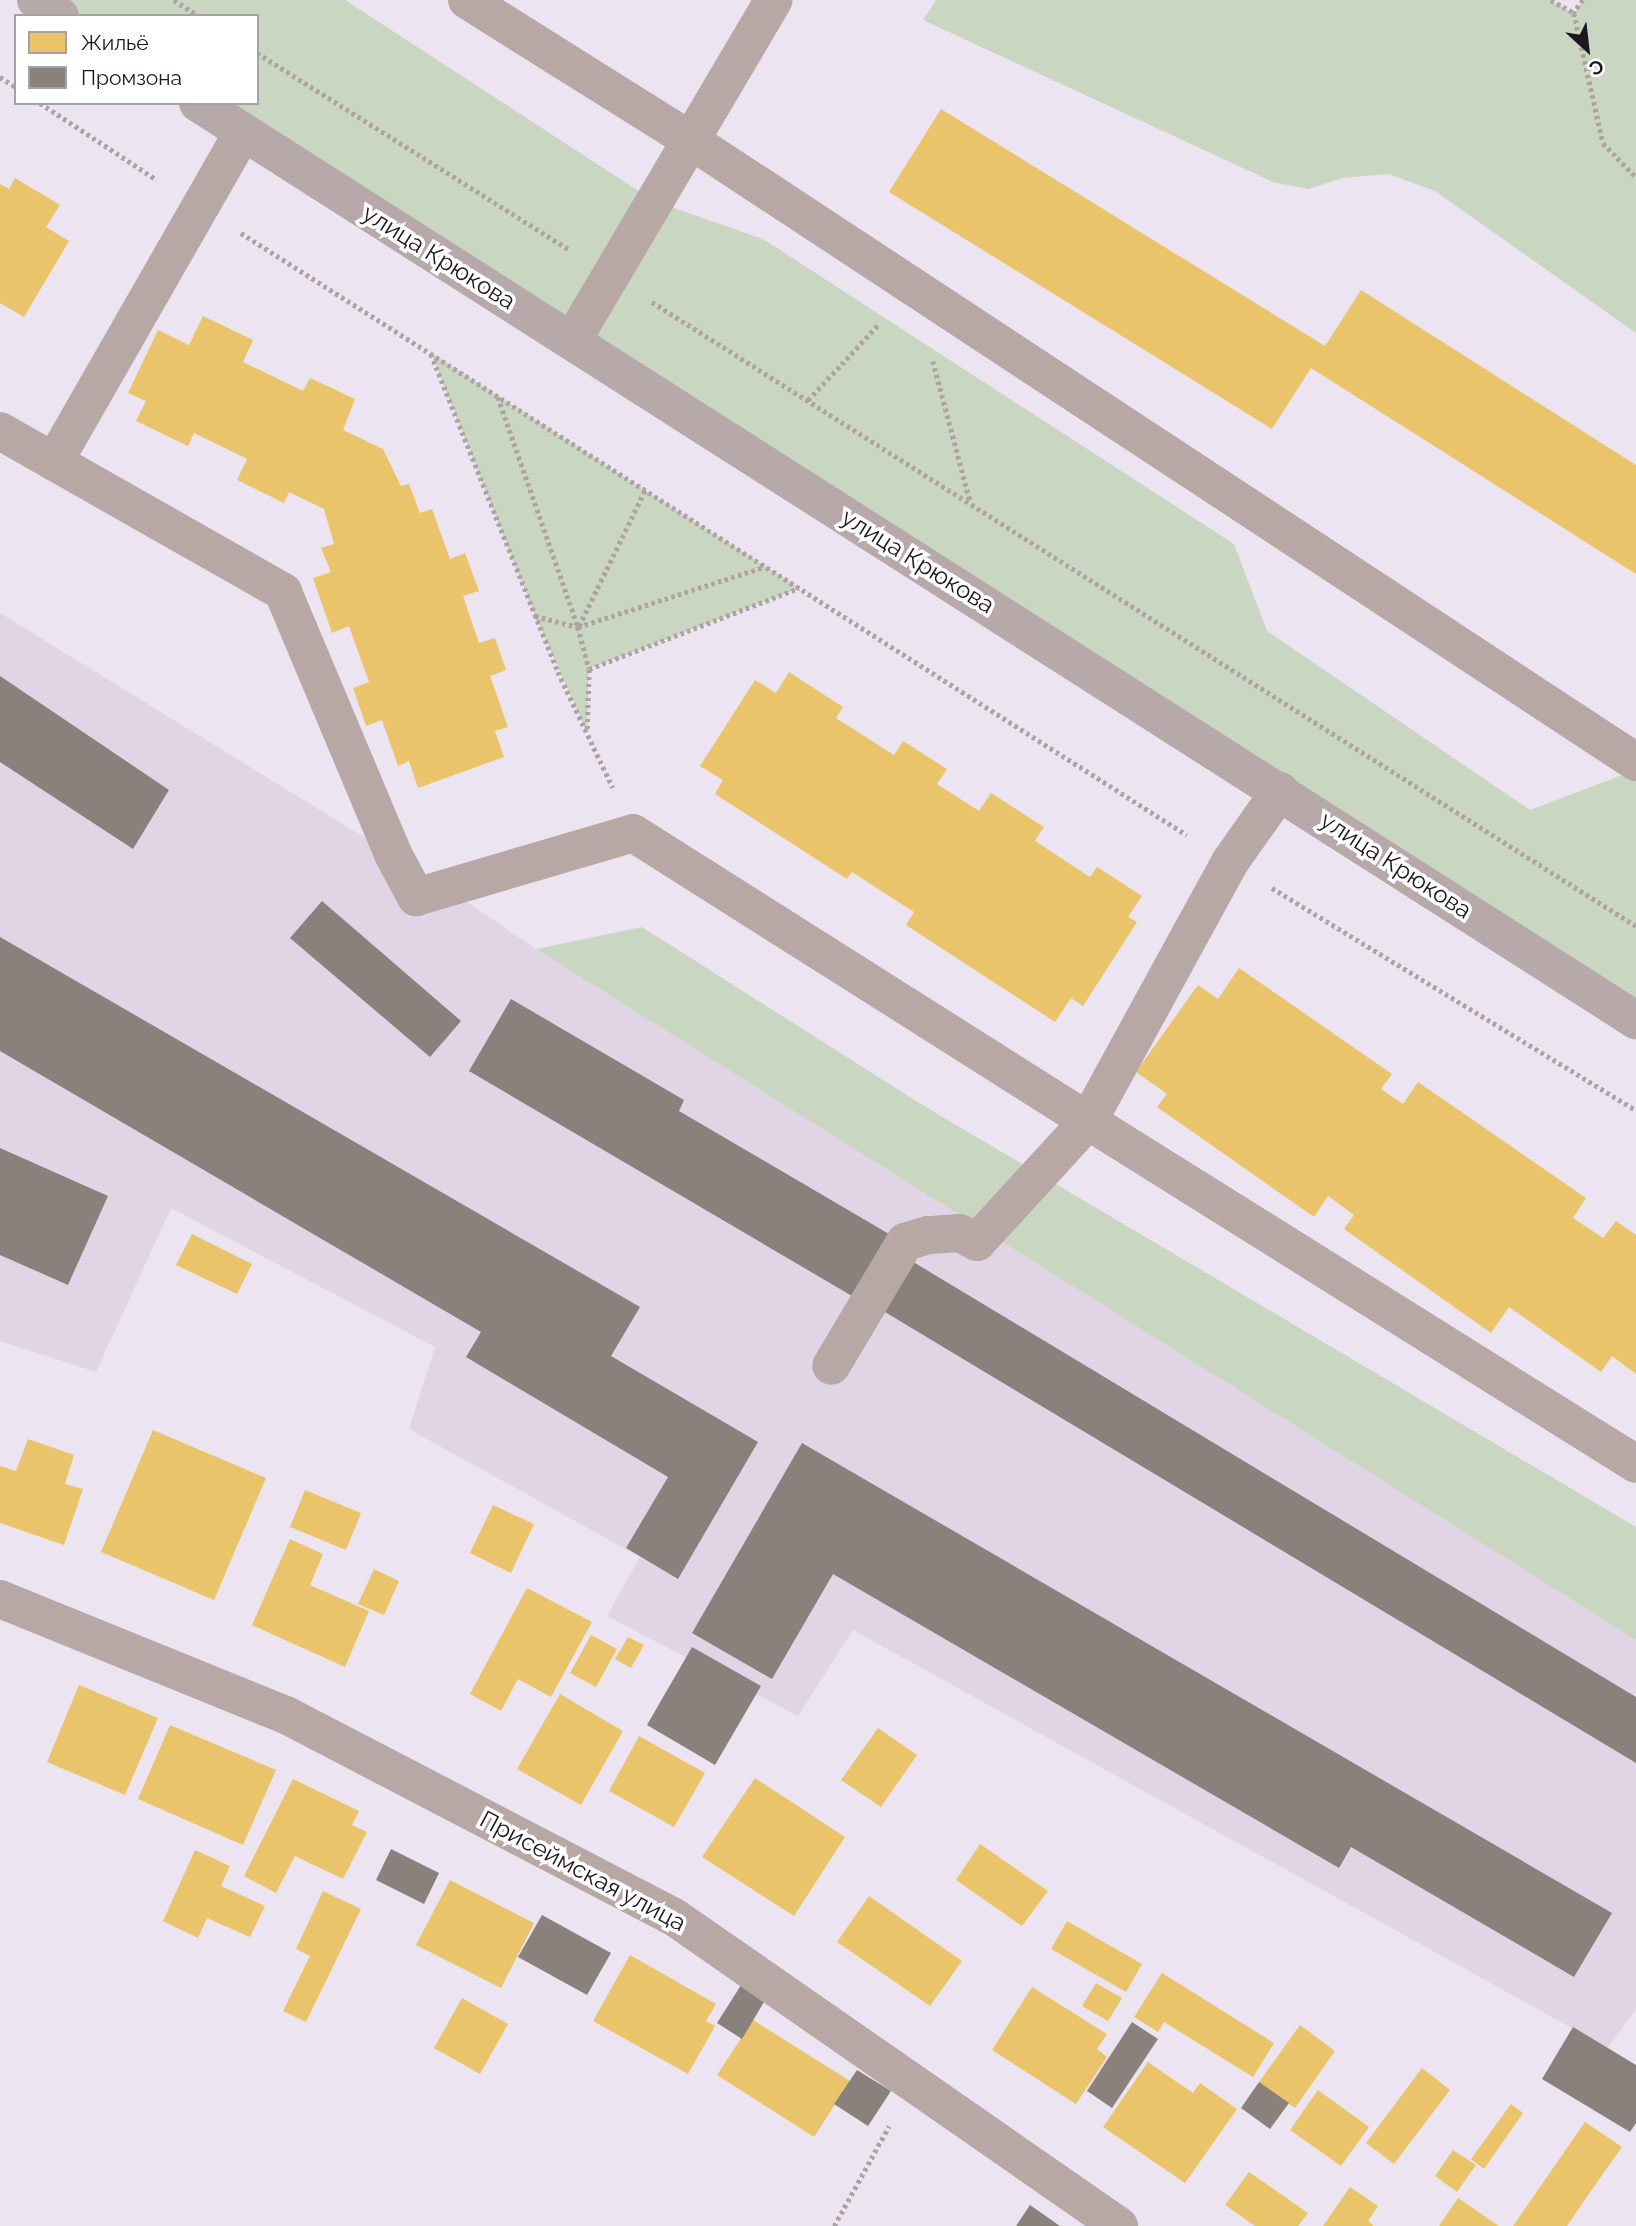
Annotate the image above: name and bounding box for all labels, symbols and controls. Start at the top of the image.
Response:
legend [14,14,259,105]
north arrow [1552,14,1622,84]
text: Жильё [81,30,149,55]
text: С [1586,55,1607,80]
text: Промзона [81,65,182,90]
street label: улица Крюкова [357,198,521,316]
street label: улица Крюкова [836,502,1000,620]
street label: улица Крюкова [1315,805,1477,925]
street label: Присеймская улица [475,1804,691,1938]

